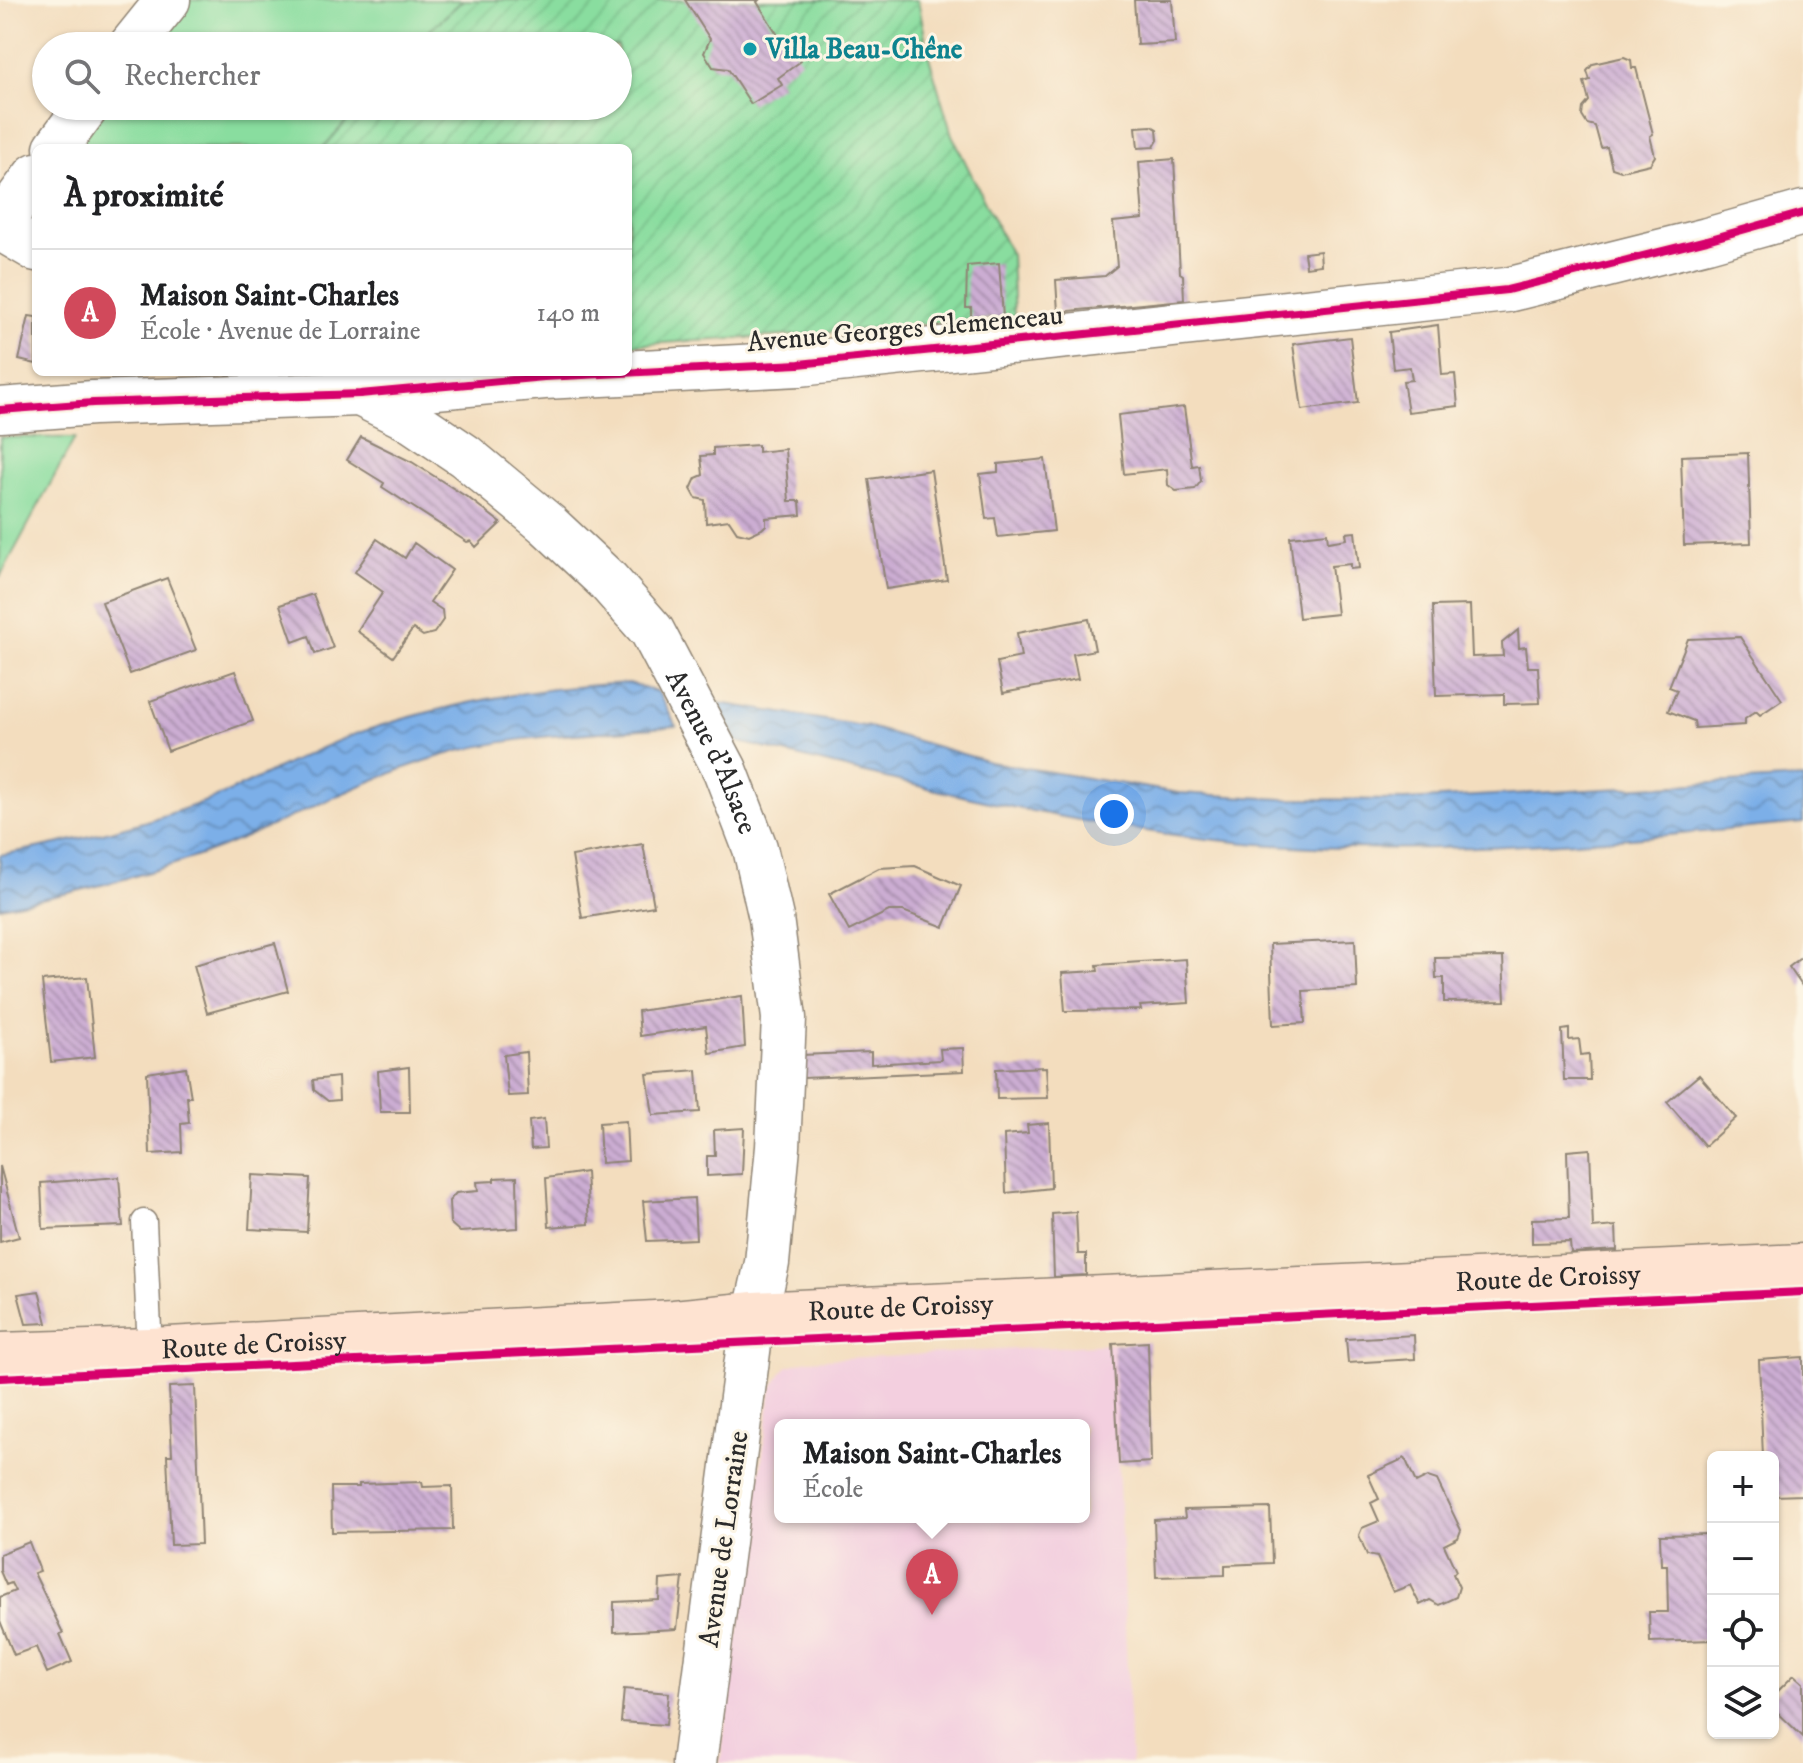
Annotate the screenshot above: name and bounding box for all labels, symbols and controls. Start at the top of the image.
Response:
search box [32,32,632,120]
place label: Villa Beau-Chêne [765,32,963,67]
marker: Villa Beau-Chêne [741,40,759,58]
icon: search [60,54,104,98]
text: Rechercher [124,58,260,95]
text: À proximité [64,175,224,217]
text: Maison Saint-Charles [140,278,399,315]
text: A [82,297,98,330]
text: 140 m [536,297,600,330]
street label: Avenue Georges Clemenceau [746,298,1064,360]
text: École · Avenue de Lorraine [140,315,421,348]
street label: Avenue d'Alsace [658,663,765,839]
your location [1094,794,1134,834]
street label: Route de Croissy [1454,1256,1642,1299]
street label: Route de Croissy [807,1286,995,1329]
street label: Route de Croissy [160,1322,348,1367]
popup [774,1419,1090,1523]
street label: Avenue de Lorraine [691,1429,757,1649]
text: Maison Saint-Charles [803,1436,1061,1473]
map controls [1707,1451,1779,1739]
button: + [1707,1451,1779,1523]
text: École [803,1473,863,1506]
button: − [1707,1523,1779,1595]
pin: A [906,1549,958,1615]
button: locate [1707,1595,1779,1667]
button: layers [1707,1667,1779,1739]

